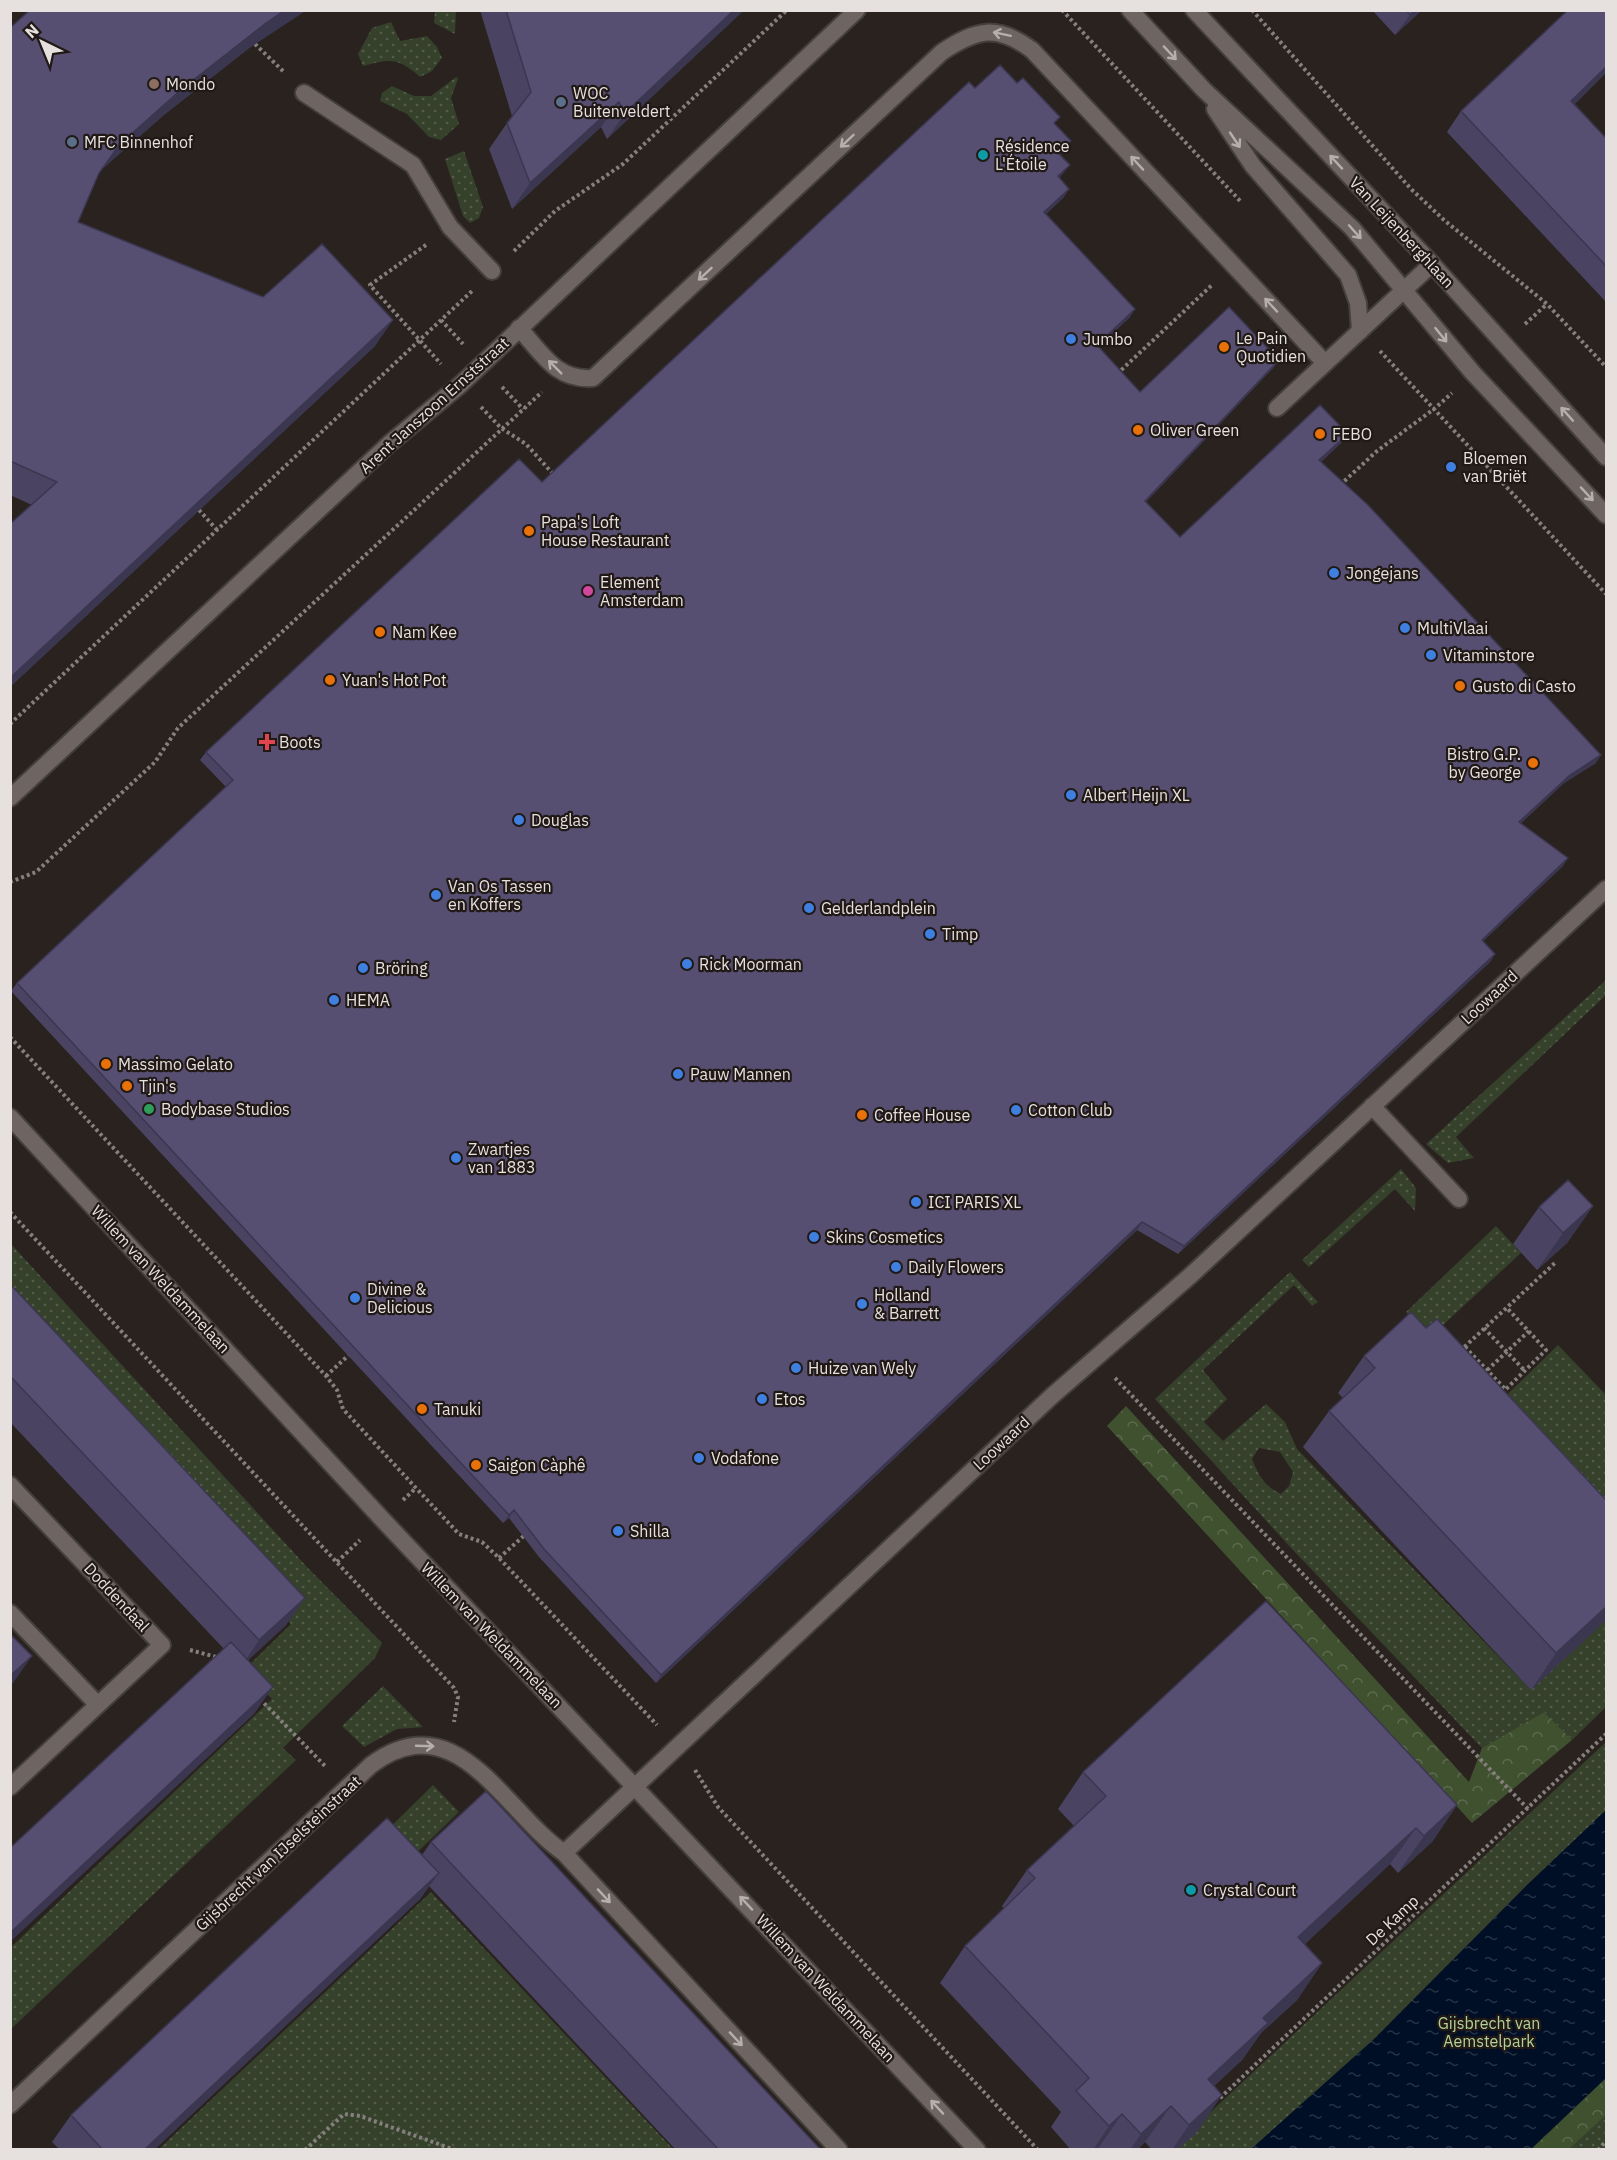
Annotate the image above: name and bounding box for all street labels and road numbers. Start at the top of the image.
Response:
street label: Van Leijenberghlaan [1345,172,1459,292]
street label: Arent Janszoon Ernststraat [355,333,513,477]
street label: Loowaard [1457,966,1521,1028]
street label: Willem van Weldammelaan [87,1201,235,1357]
street label: Loowaard [969,1412,1033,1474]
street label: Doddendaal [80,1558,154,1636]
street label: Willem van Weldammelaan [417,1558,567,1712]
street label: Gijsbrecht van IJselsteinstraat [191,1771,365,1935]
street label: De Kamp [1361,1891,1423,1949]
street label: Willem van Weldammelaan [752,1910,900,2066]

